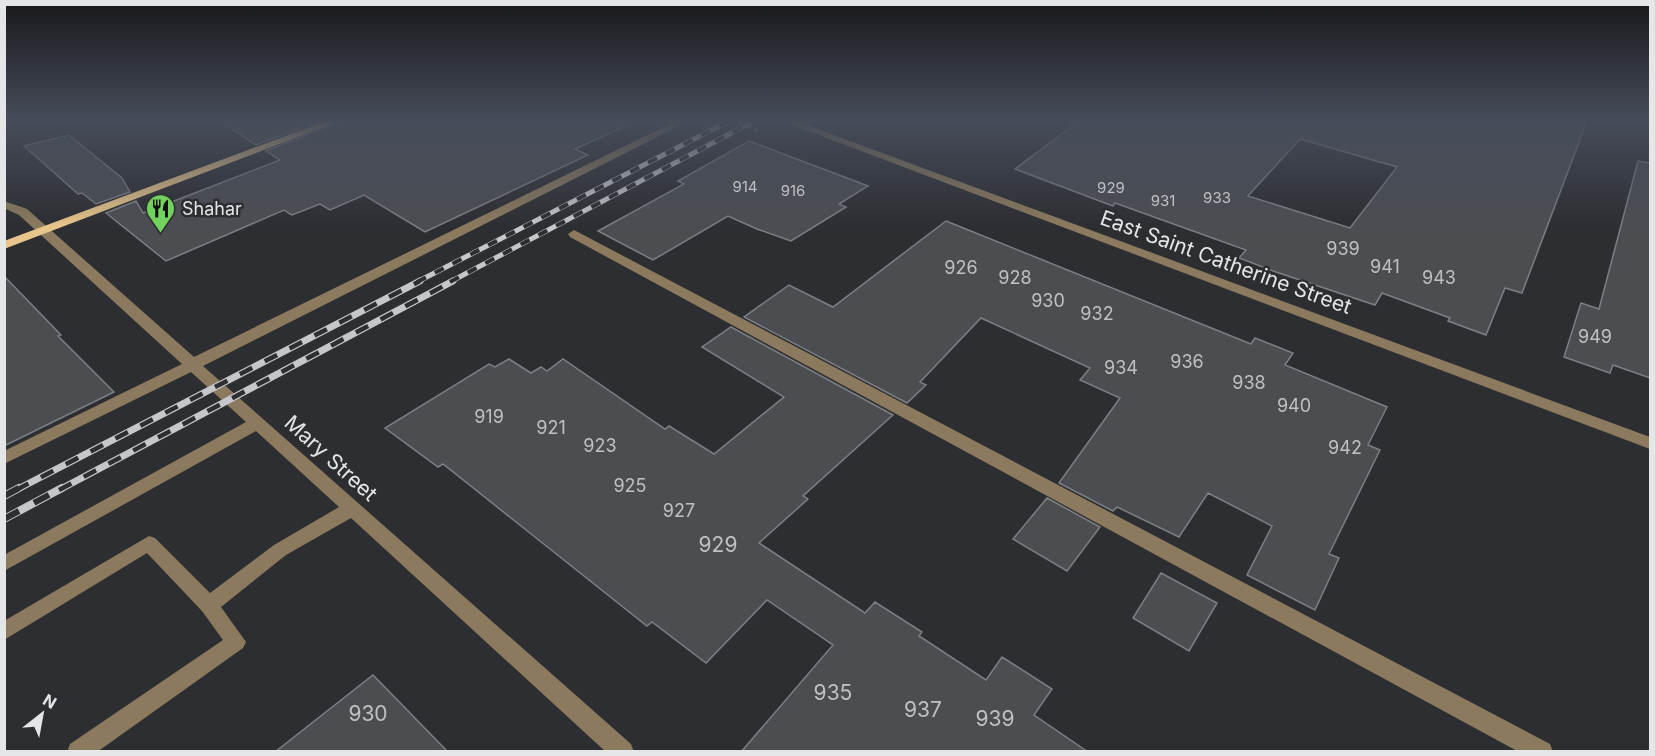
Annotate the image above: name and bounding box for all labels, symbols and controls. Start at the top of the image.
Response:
house number: 914 [732,177,758,196]
house number: 929 [1097,178,1125,197]
house number: 916 [781,181,805,200]
house number: 933 [1203,188,1231,207]
house number: 931 [1151,191,1175,210]
restaurant icon: Shahar [145,192,177,234]
place label: Shahar [182,198,242,219]
street label: East Saint Catherine Street [1097,205,1355,319]
house number: 939 [1326,238,1360,259]
house number: 941 [1370,256,1400,277]
house number: 926 [944,257,978,278]
house number: 928 [998,267,1032,288]
house number: 943 [1422,267,1456,288]
house number: 930 [1031,290,1065,311]
house number: 932 [1080,303,1114,324]
house number: 949 [1578,326,1612,347]
house number: 936 [1170,351,1204,372]
house number: 934 [1104,357,1138,378]
house number: 938 [1232,372,1266,393]
house number: 940 [1277,395,1311,416]
house number: 919 [474,406,504,427]
street label: Mary Street [280,410,383,506]
house number: 921 [536,417,566,438]
house number: 923 [583,435,617,456]
house number: 942 [1328,437,1362,458]
house number: 925 [613,475,647,496]
house number: 927 [663,500,695,521]
house number: 929 [699,532,737,557]
house number: 935 [814,680,852,705]
north arrow [12,684,72,744]
text: N [39,689,60,713]
house number: 937 [904,697,942,722]
house number: 930 [348,701,388,726]
house number: 939 [975,706,1015,731]

